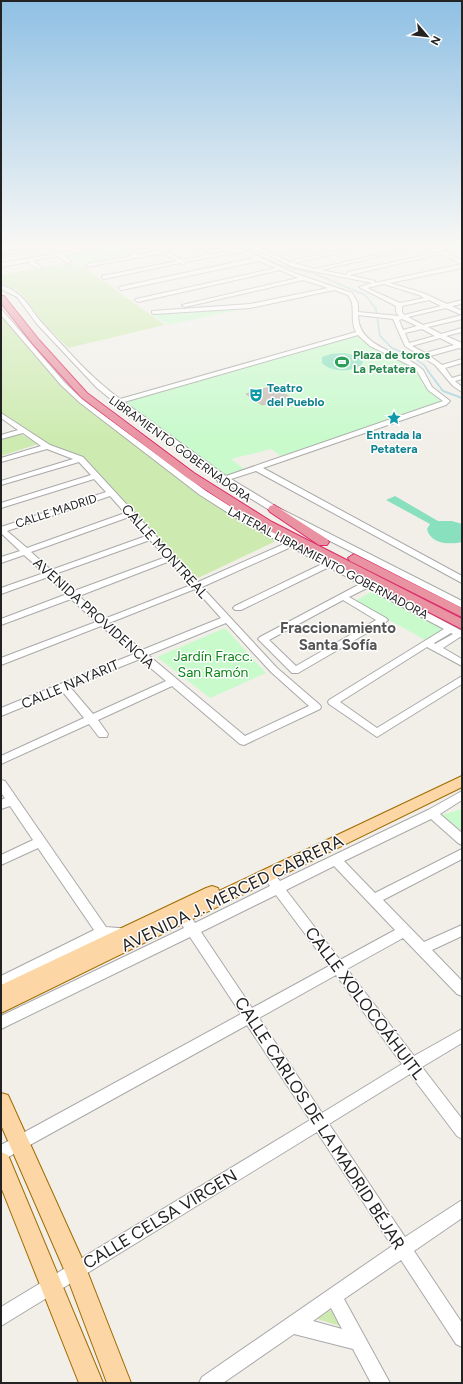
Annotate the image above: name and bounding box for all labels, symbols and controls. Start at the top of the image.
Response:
north arrow [407,16,447,56]
text: N [428,34,443,47]
place label: Plaza de toros La Petatera [353,348,430,376]
sports icon: Plaza de toros La Petatera [334,354,350,370]
place label: Teatro del Pueblo [267,381,324,409]
theatre icon: Teatro del Pueblo [248,387,264,403]
street label: LIBRAMIENTO GOBERNADORA [106,393,254,505]
place icon: Entrada la Petatera [386,410,402,426]
place label: Entrada la Petatera [366,428,422,456]
street label: CALLE MADRID [13,491,99,531]
street label: CALLE MONTREAL [118,501,212,602]
street label: LATERAL LIBRAMIENTO GOBERNADORA [225,504,431,622]
street label: AVENIDA PROVIDENCIA [30,554,158,673]
district label: Fraccionamiento Santa Sofía [280,619,396,654]
park label: Jardín Fracc. San Ramón [173,648,253,681]
street label: CALLE NAYARIT [19,656,122,713]
street label: AVENIDA J. MERCED CABRERA [118,830,347,956]
street label: CALLE XOLOCOÁHUITL [301,923,429,1083]
street label: CALLE CARLOS DE LA MADRID BÉJAR [231,993,409,1253]
street label: CALLE CELSA VIRGEN [79,1165,241,1273]

